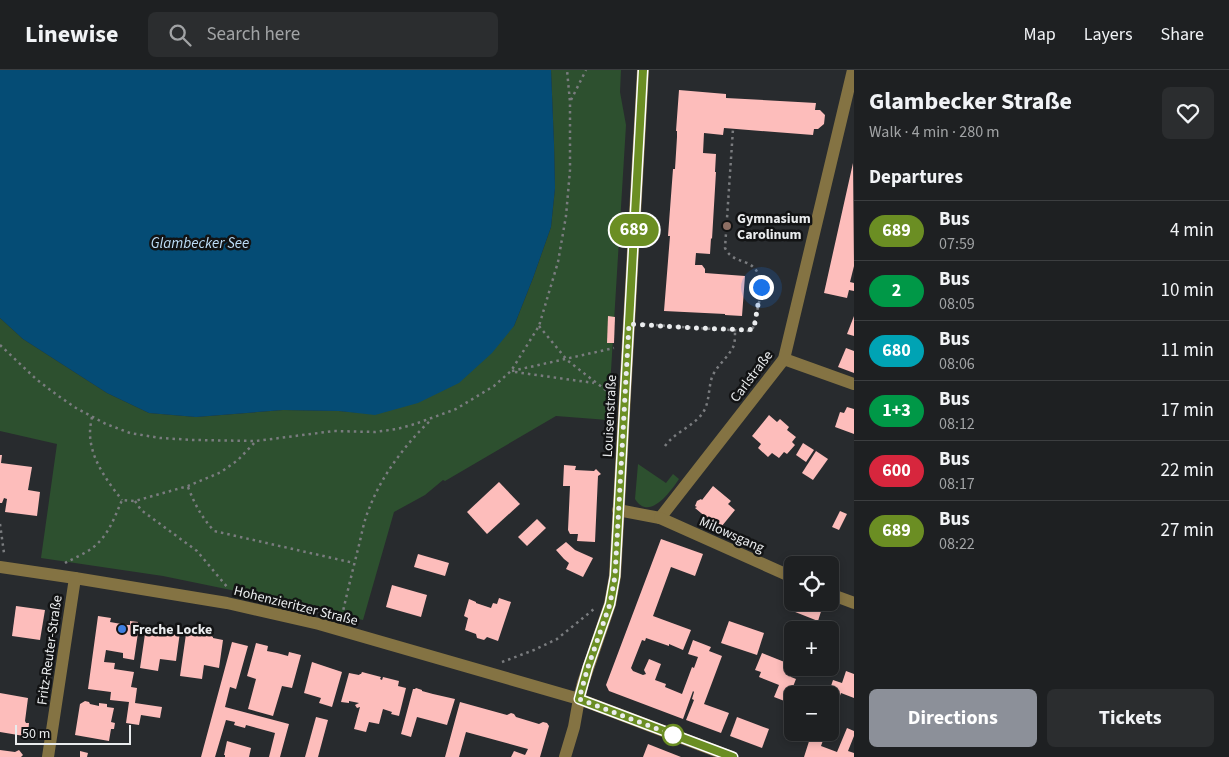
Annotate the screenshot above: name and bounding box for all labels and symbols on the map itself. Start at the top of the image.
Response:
place label: Gymnasium Carolinum [737,209,811,245]
line badge: 689 [605,214,663,246]
marker: Gymnasium Carolinum [721,220,733,232]
water label: Glambecker See [151,233,249,254]
your location [749,275,774,300]
street label: Carlstraße [726,346,778,407]
street label: Louisenstraße [598,374,622,458]
street label: Milowsgang [696,512,767,558]
street label: Hohenzieritzer Straße [232,581,360,631]
street label: Fritz-Reuter-Straße [32,594,68,706]
place label: Freche Locke [132,620,212,640]
marker: Freche Locke [116,623,128,635]
scale bar [15,722,131,745]
unlabelled marker [662,724,684,746]

